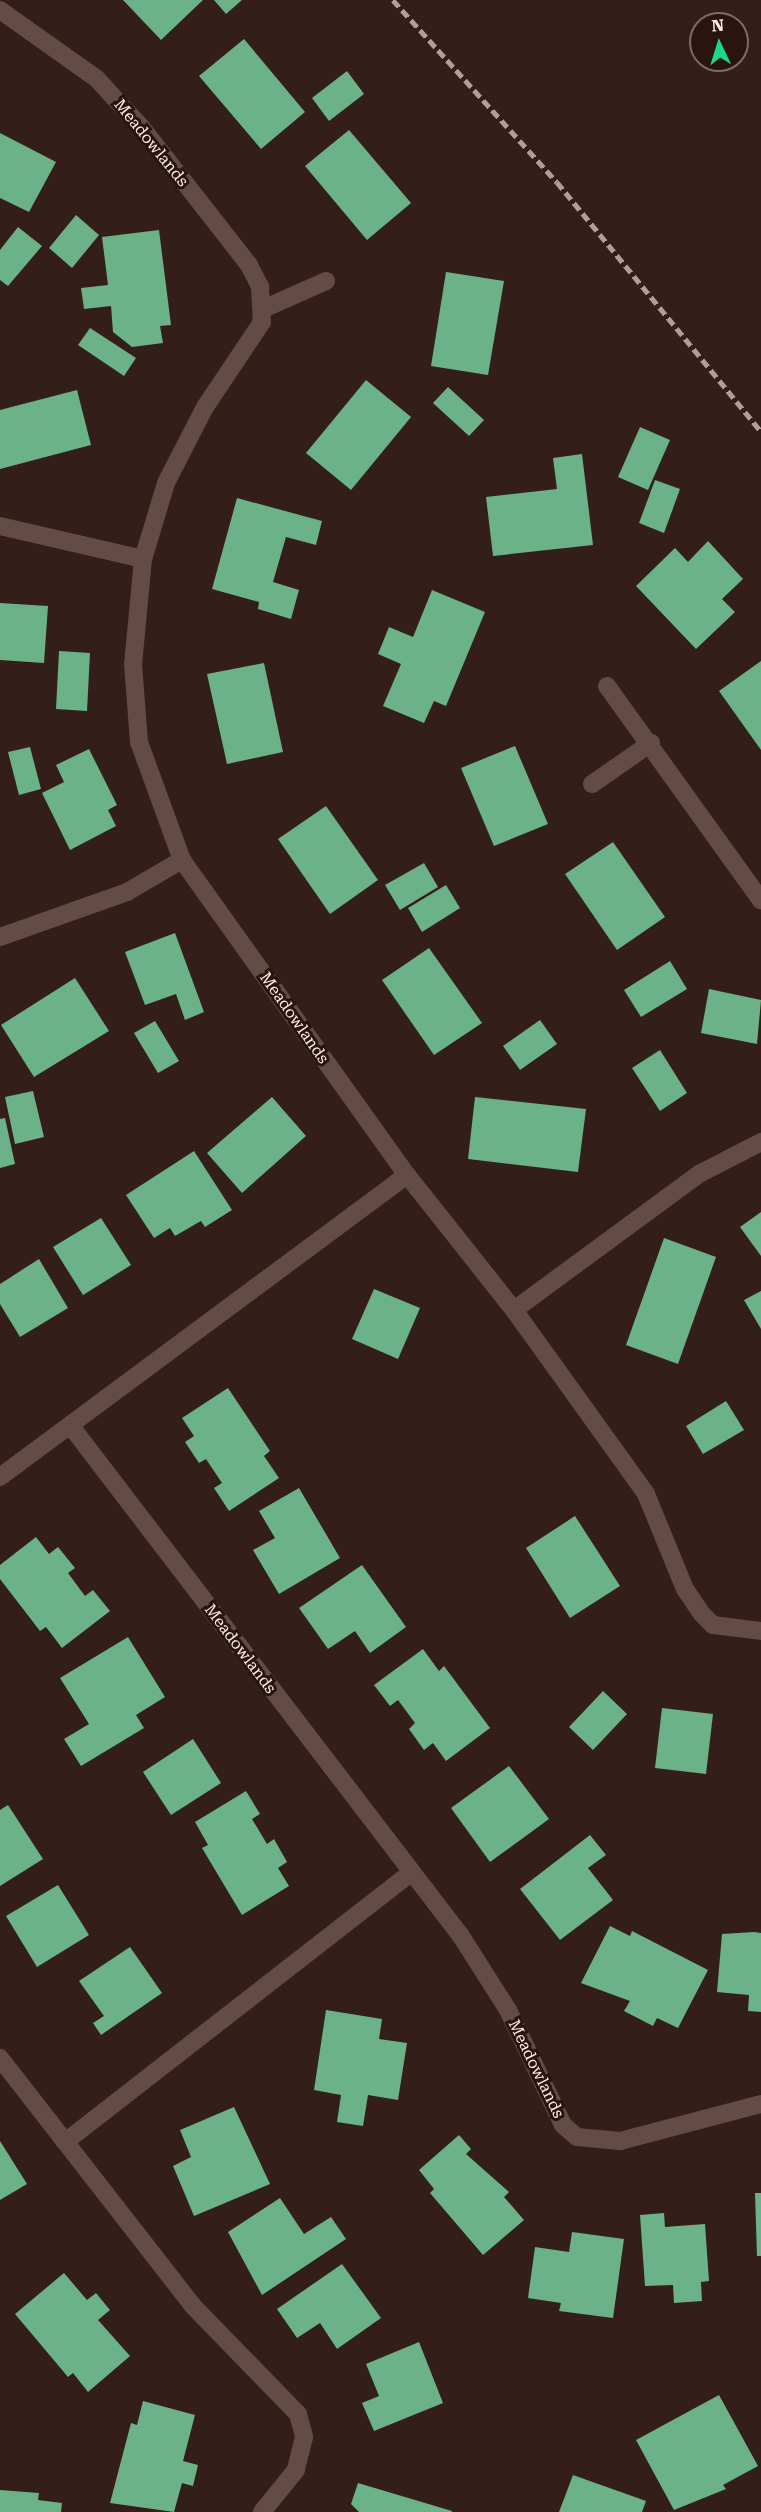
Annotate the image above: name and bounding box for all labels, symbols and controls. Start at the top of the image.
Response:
north arrow [689,12,749,72]
text: N [711,16,725,35]
street label: Meadowlands [110,95,192,191]
street label: Meadowlands [255,969,333,1067]
street label: Meadowlands [200,1600,280,1698]
street label: Meadowlands [504,2017,568,2121]

